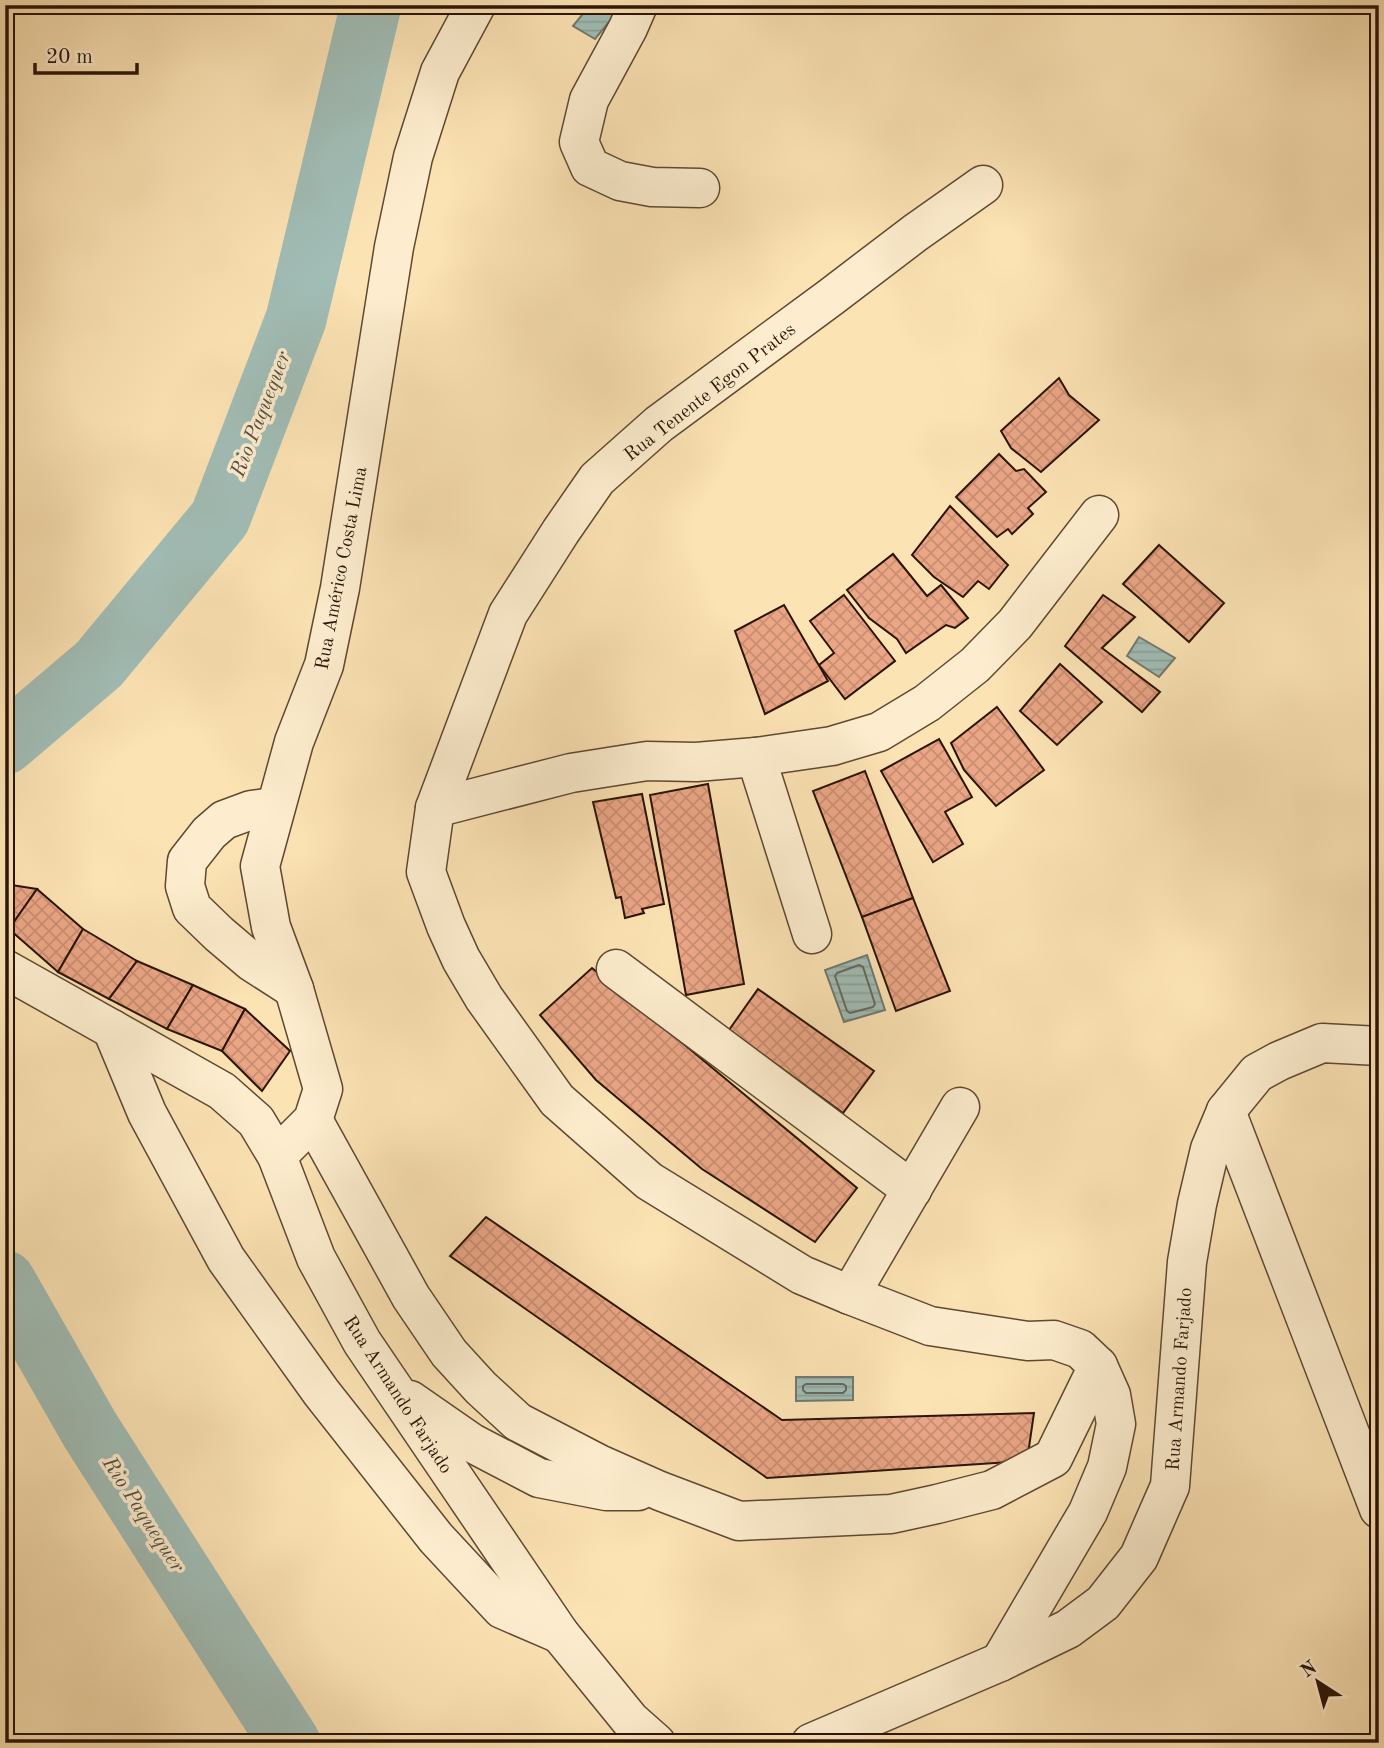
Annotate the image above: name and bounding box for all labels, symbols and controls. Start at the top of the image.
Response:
scale bar [35,32,136,76]
text: 20 m [46,47,93,68]
street label: Rua Tenente Egon Prates [621,320,800,466]
water label: Rio Paquequer [228,348,295,481]
street label: Rua Américo Costa Lima [313,465,372,672]
street label: Rua Armando Farjado [1165,1287,1196,1472]
street label: Rua Armando Farjado [339,1313,455,1478]
water label: Rio Paquequer [97,1453,188,1577]
north arrow [1282,1646,1352,1716]
text: N [1298,1658,1321,1682]

